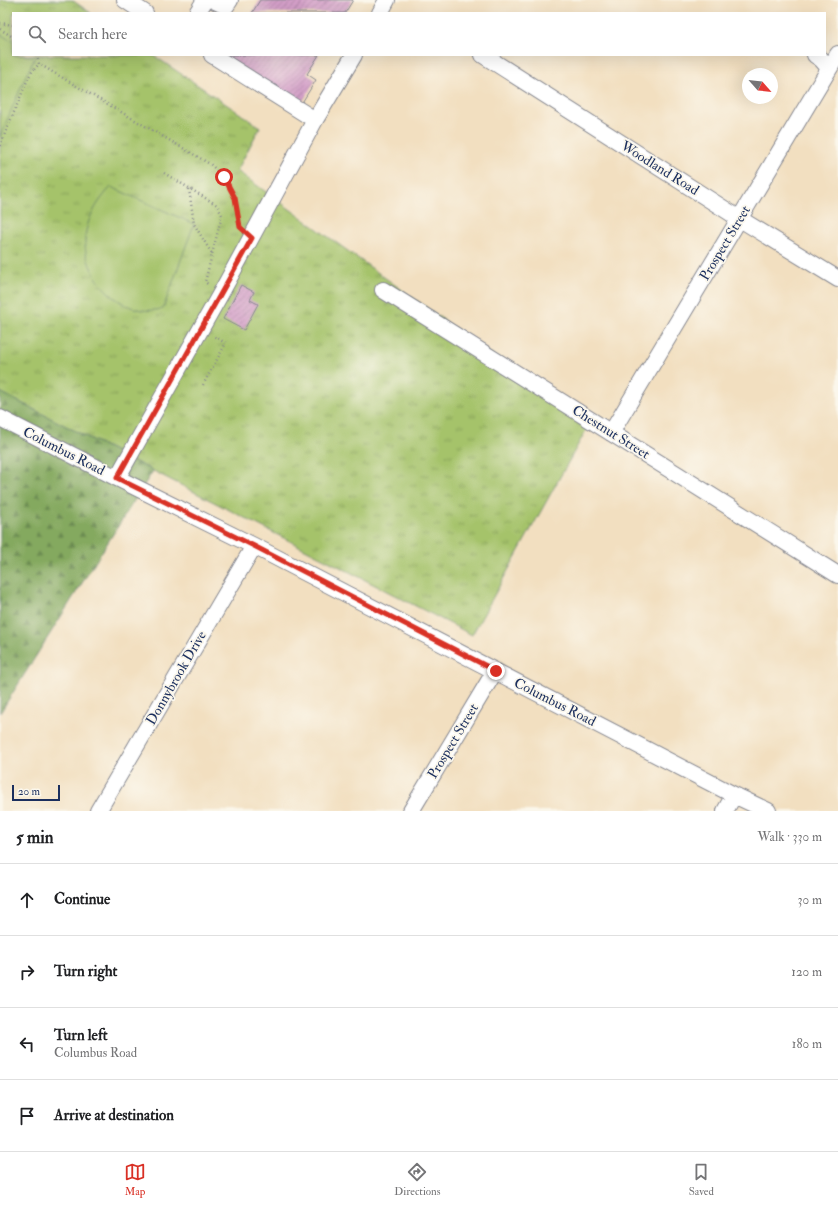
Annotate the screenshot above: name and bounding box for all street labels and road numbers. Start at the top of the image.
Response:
street label: Woodland Road [617,137,702,199]
street label: Prospect Street [696,202,755,284]
street label: Chestnut Street [569,401,653,463]
street label: Columbus Road [20,423,108,479]
street label: Donnybrook Drive [142,628,211,729]
street label: Columbus Road [511,674,599,730]
street label: Prospect Street [424,700,483,782]

